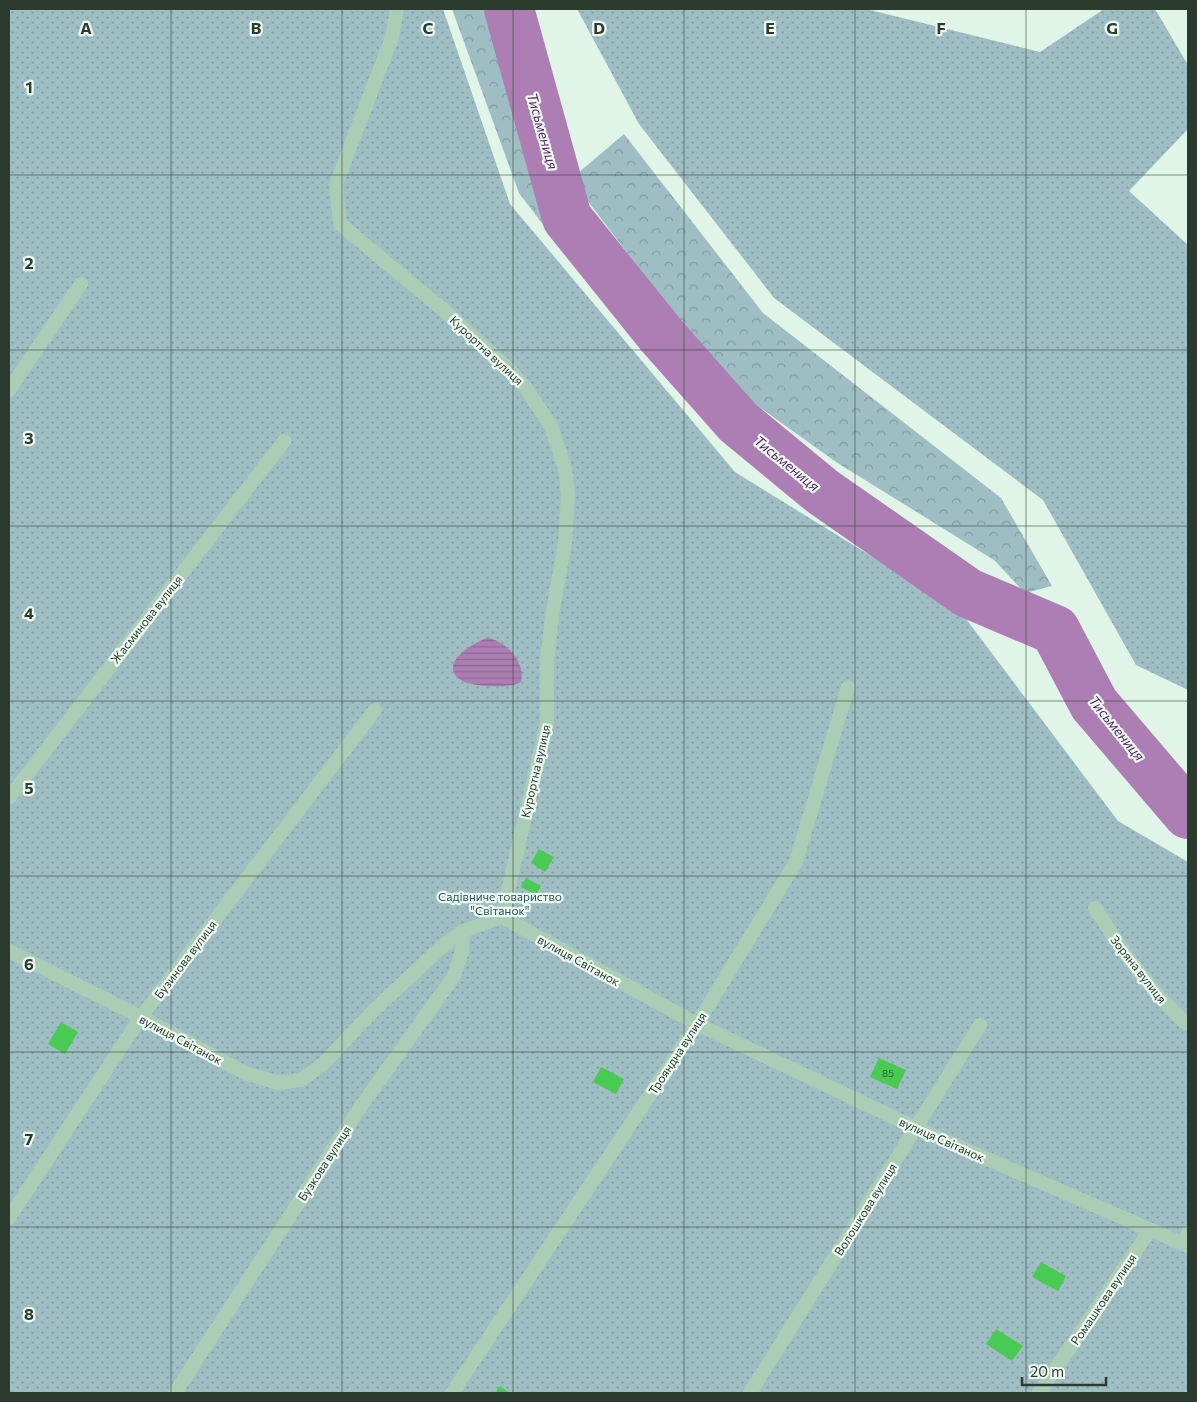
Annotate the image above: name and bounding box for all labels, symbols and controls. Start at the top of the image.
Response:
text: A [80,18,92,37]
text: B [251,18,262,37]
text: C [423,18,434,37]
text: D [593,18,605,37]
text: E [765,18,775,37]
text: F [936,18,946,37]
text: G [1106,18,1118,37]
text: 1 [25,77,33,96]
water label: Тисьмениця [524,91,562,171]
text: 2 [24,253,34,272]
street label: Курортна вулиця [447,312,527,388]
text: 3 [24,428,34,447]
water label: Тисьмениця [751,432,823,494]
street label: Жасминова вулиця [107,572,185,666]
text: 4 [24,603,34,622]
water label: Тисьмениця [1086,692,1148,764]
street label: Курортна вулиця [517,723,553,819]
text: 5 [24,778,34,797]
park label: Садівниче товариство "Світанок" [438,889,562,917]
street label: Бузинова вулиця [151,917,219,1001]
street label: вулиця Світанок [536,932,623,989]
street label: Зоряна вулиця [1108,932,1170,1006]
text: 6 [24,954,34,973]
street label: Трояндна вулиця [645,1009,709,1097]
street label: вулиця Світанок [137,1011,225,1067]
house number: 85 [882,1067,894,1079]
street label: вулиця Світанок [897,1114,987,1164]
street label: Бузкова вулиця [295,1123,353,1203]
text: 7 [25,1129,34,1148]
street label: Волошкова вулиця [831,1160,899,1258]
street label: Ромашкова вулиця [1067,1251,1139,1347]
text: 8 [24,1304,34,1323]
scale bar [1022,1354,1106,1386]
text: 20 m [1030,1362,1064,1380]

